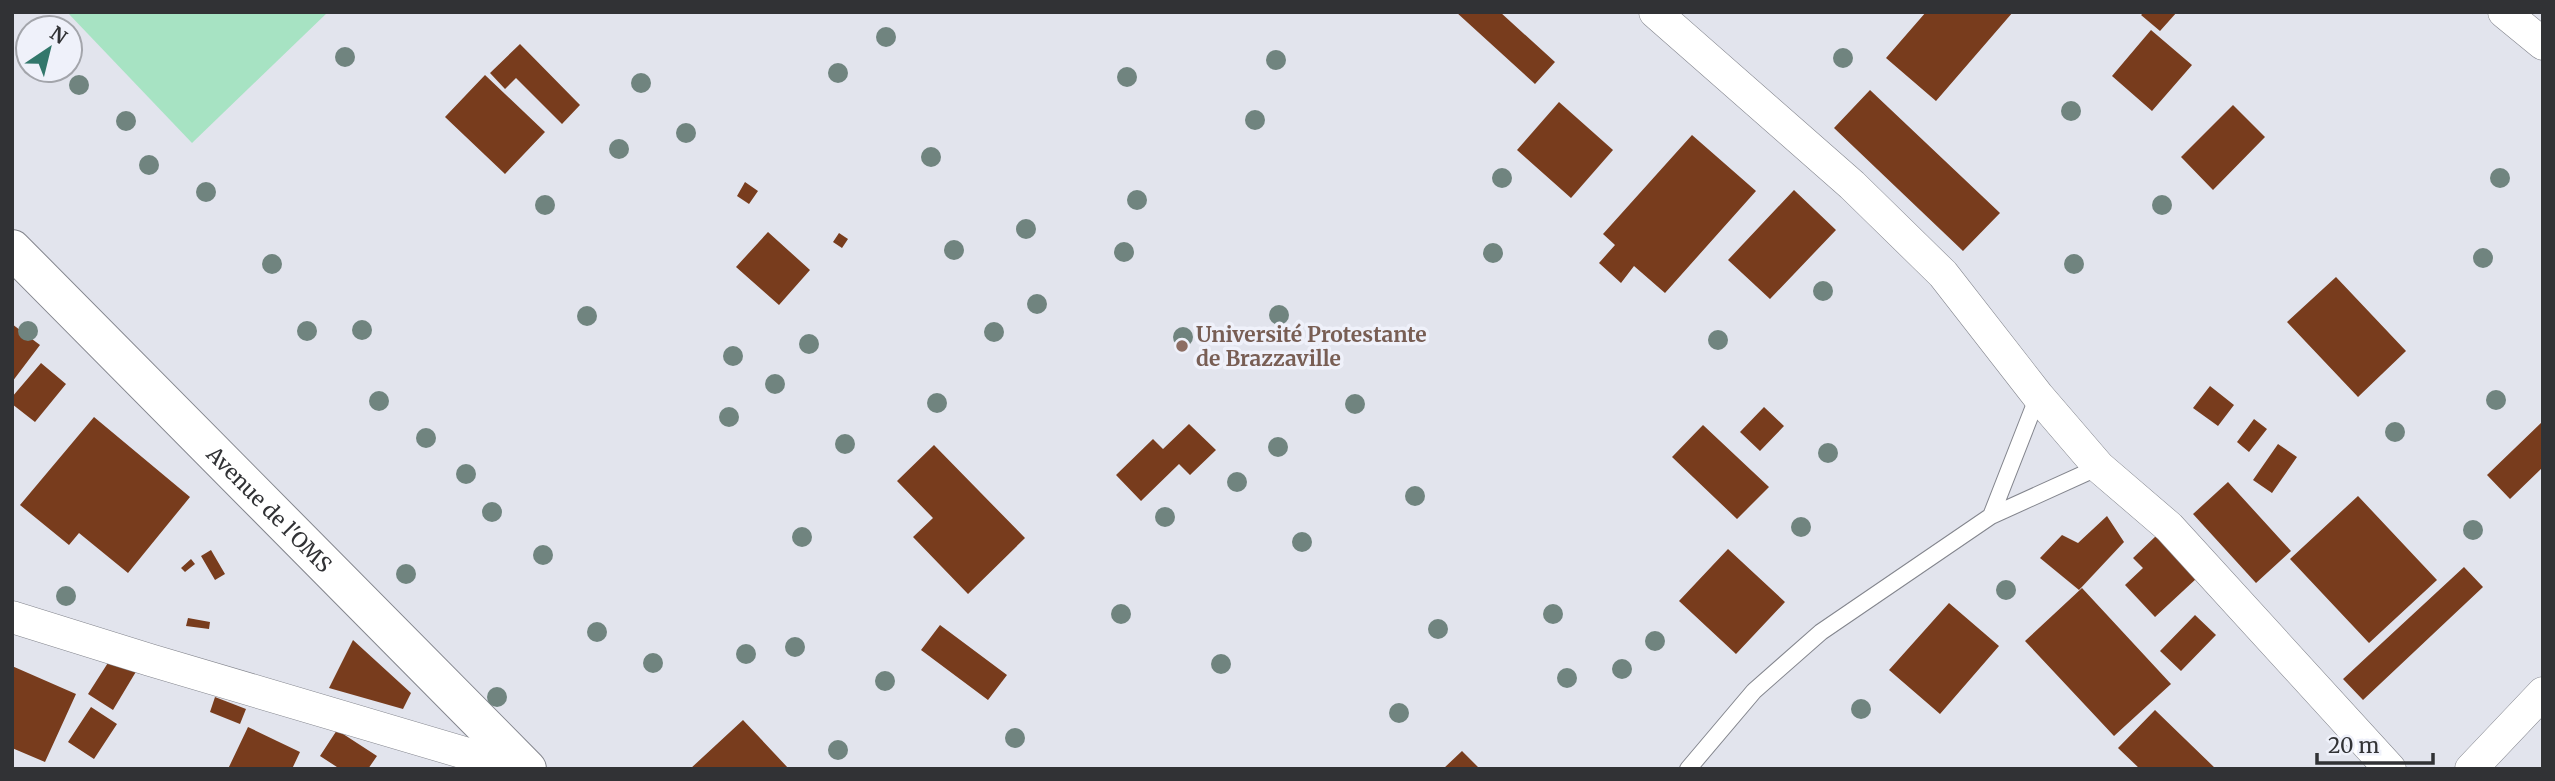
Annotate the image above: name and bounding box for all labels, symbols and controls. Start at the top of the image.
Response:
north arrow [14,14,84,84]
text: N [46,21,72,49]
place label: Université Protestante de Brazzaville [1196,321,1427,372]
marker: Université Protestante de Brazzaville [1174,338,1190,354]
street label: Avenue de l'OMS [201,440,338,578]
scale bar [2317,722,2432,766]
text: 20 m [2328,732,2380,759]

